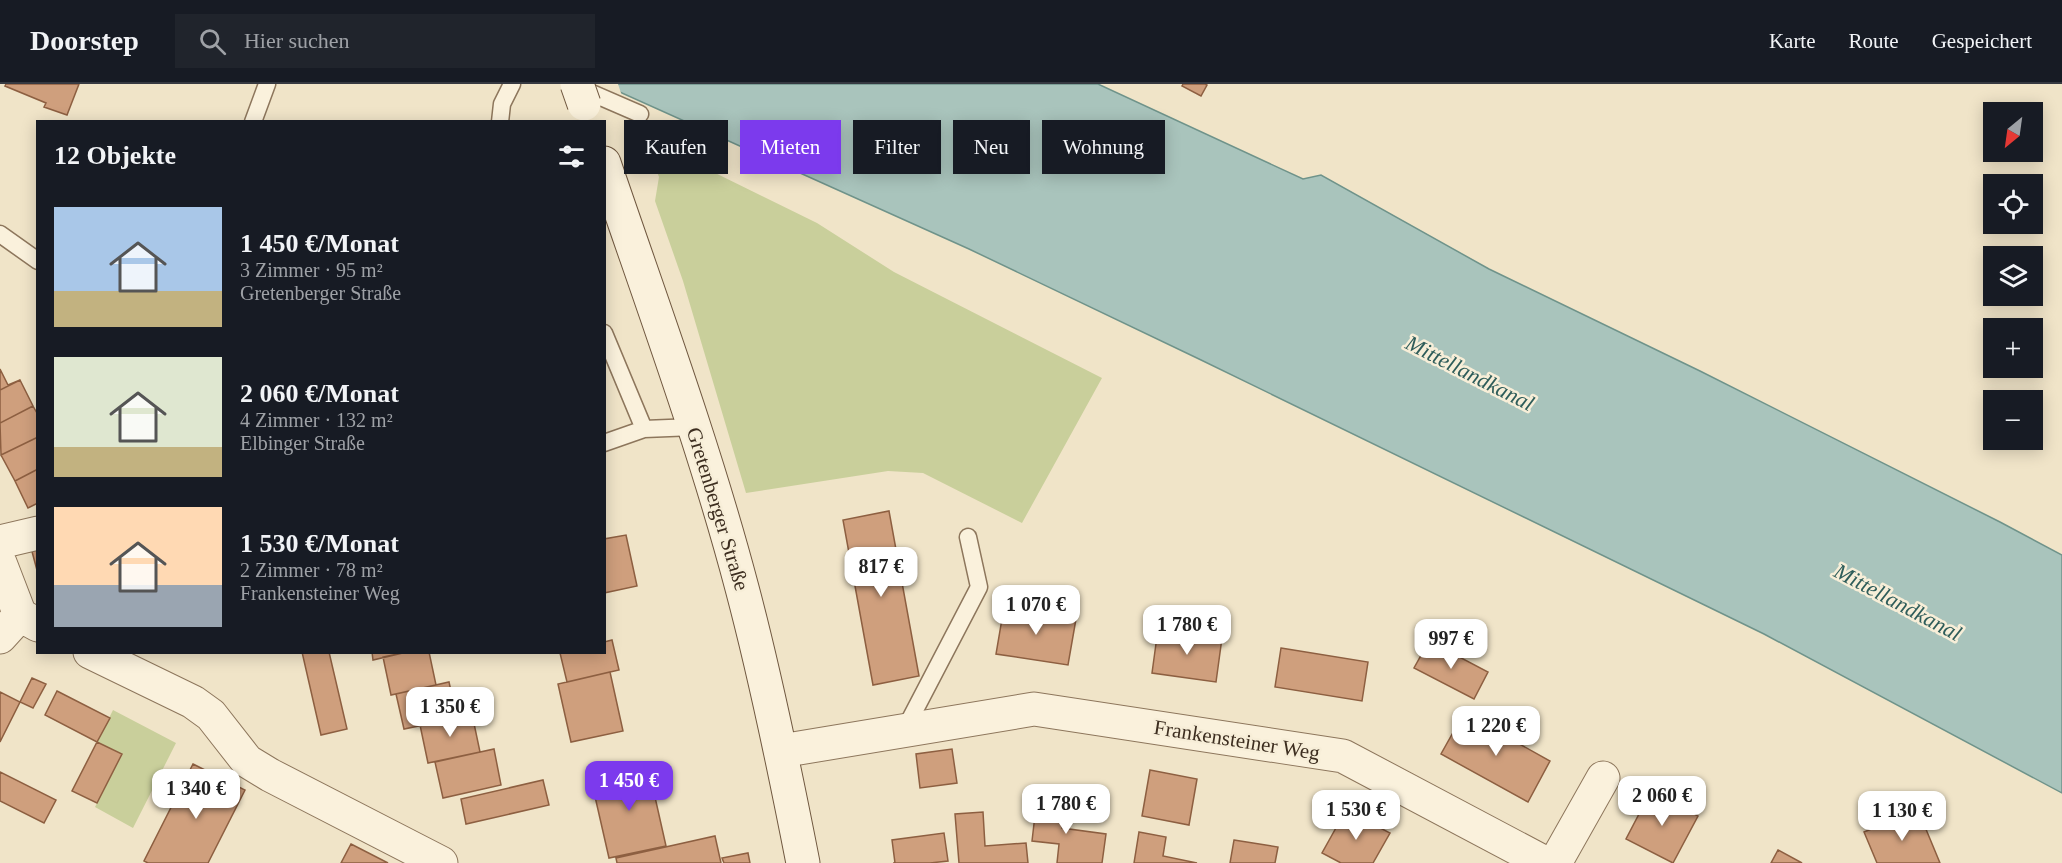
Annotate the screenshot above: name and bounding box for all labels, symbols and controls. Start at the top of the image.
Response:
search box [175,14,595,68]
text: Doorstep [30,25,139,56]
icon: search [196,25,229,58]
text: Hier suchen [244,28,350,53]
text: Karte [1769,29,1816,53]
text: Route [1849,29,1899,53]
text: Gespeichert [1932,29,2032,53]
north arrow [1983,102,2043,162]
map controls [1983,102,2043,450]
chip: Kaufen [624,120,728,174]
chip: Mieten [740,120,841,174]
chip: Filter [853,120,941,174]
chip: Neu [953,120,1030,174]
chip: Wohnung [1042,120,1165,174]
icon: filters [555,140,588,173]
text: 12 Objekte [54,141,176,170]
button: locate [1983,174,2043,234]
text: 1 450 €/Monat [240,229,399,258]
icon: home [102,231,174,303]
button: layers [1983,246,2043,306]
text: 3 Zimmer · 95 m² [240,259,383,281]
text: Gretenberger Straße [240,282,401,304]
button: + [1983,318,2043,378]
water label: Mittellandkanal [1401,330,1538,416]
text: 2 060 €/Monat [240,379,399,408]
icon: home [102,381,174,453]
button: − [1983,390,2043,450]
text: 4 Zimmer · 132 m² [240,409,393,431]
street label: Gretenberger Straße [682,425,754,593]
text: Elbinger Straße [240,432,365,454]
text: 1 530 €/Monat [240,529,399,558]
icon: home [102,531,174,603]
pin: 817 € [839,547,923,598]
text: 817 € [859,555,904,577]
water label: Mittellandkanal [1829,558,1966,646]
text: 2 Zimmer · 78 m² [240,559,383,581]
text: Frankensteiner Weg [240,582,400,604]
pin: 1 070 € [981,585,1091,636]
text: 1 070 € [1006,593,1066,615]
pin: 1 780 € [1132,605,1242,656]
text: 1 780 € [1157,613,1217,635]
pin: 997 € [1409,619,1493,670]
text: 997 € [1429,627,1474,649]
pin: 1 350 € [395,687,505,738]
text: 1 350 € [420,695,480,717]
pin: 1 220 € [1441,706,1551,757]
text: 1 220 € [1466,714,1526,736]
street label: Frankensteiner Weg [1152,715,1322,765]
pin: 1 450 € [574,761,684,812]
pin: 1 340 € [141,769,251,820]
text: 1 450 € [599,769,659,791]
pin: 2 060 € [1607,776,1717,827]
text: 1 340 € [166,777,226,799]
pin: 1 780 € [1011,784,1121,835]
text: 2 060 € [1632,784,1692,806]
pin: 1 530 € [1301,790,1411,841]
pin: 1 130 € [1847,791,1957,842]
text: 1 780 € [1036,792,1096,814]
text: 1 530 € [1326,798,1386,820]
text: 1 130 € [1872,799,1932,821]

